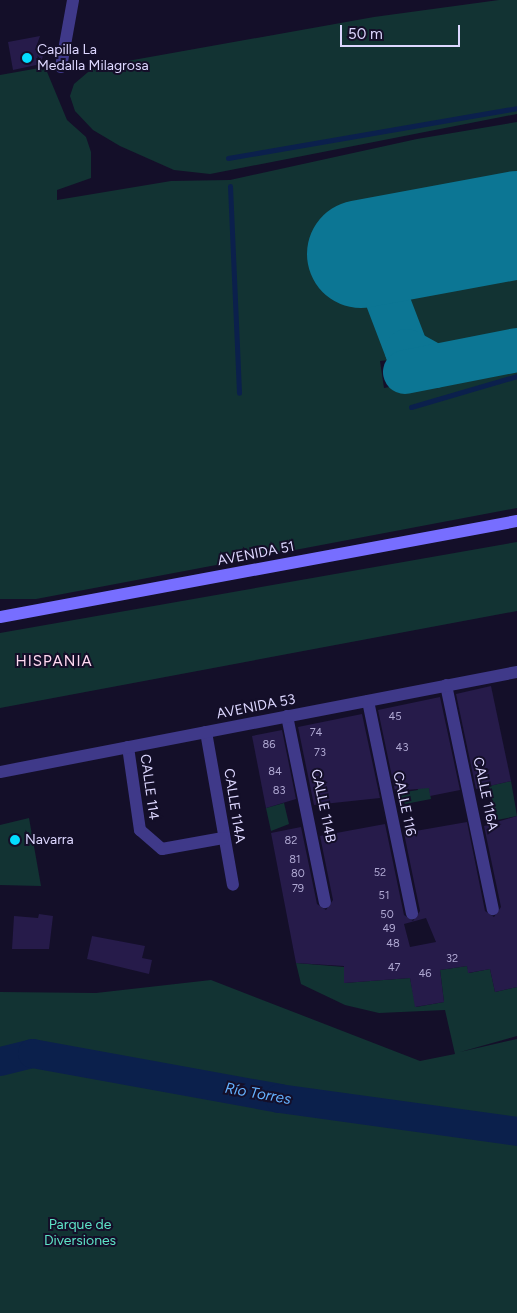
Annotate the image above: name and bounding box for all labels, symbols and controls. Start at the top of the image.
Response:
scale bar [342,15,462,47]
text: 50 m [348,25,383,43]
place label: Capilla La Medalla Milagrosa [37,42,149,74]
marker: Capilla La Medalla Milagrosa [21,52,33,64]
street label: AVENIDA 51 [216,538,296,570]
district label: HISPANIA [14,653,94,671]
street label: AVENIDA 53 [215,691,297,723]
house number: 45 [388,710,402,724]
house number: 74 [310,726,322,740]
house number: 86 [263,738,275,752]
house number: 43 [396,741,408,755]
house number: 73 [314,746,326,760]
street label: CALLE 114 [136,753,162,821]
street label: CALLE 116A [469,756,501,832]
house number: 84 [268,765,282,779]
street label: CALLE 114A [220,767,248,845]
street label: CALLE 114B [307,768,339,844]
street label: CALLE 116 [389,770,419,838]
house number: 83 [273,784,285,798]
place label: Navarra [25,832,74,848]
marker: Navarra [9,834,21,846]
house number: 82 [285,834,297,848]
house number: 81 [289,853,301,867]
house number: 52 [374,866,386,880]
house number: 80 [291,867,305,881]
house number: 79 [292,882,304,896]
house number: 51 [379,889,389,903]
house number: 50 [380,908,394,922]
house number: 49 [382,922,396,936]
house number: 48 [386,937,400,951]
house number: 32 [446,952,458,966]
house number: 47 [388,961,400,975]
house number: 46 [418,967,432,981]
water label: Río Torres [224,1079,292,1109]
park label: Parque de Diversiones [44,1217,116,1250]

